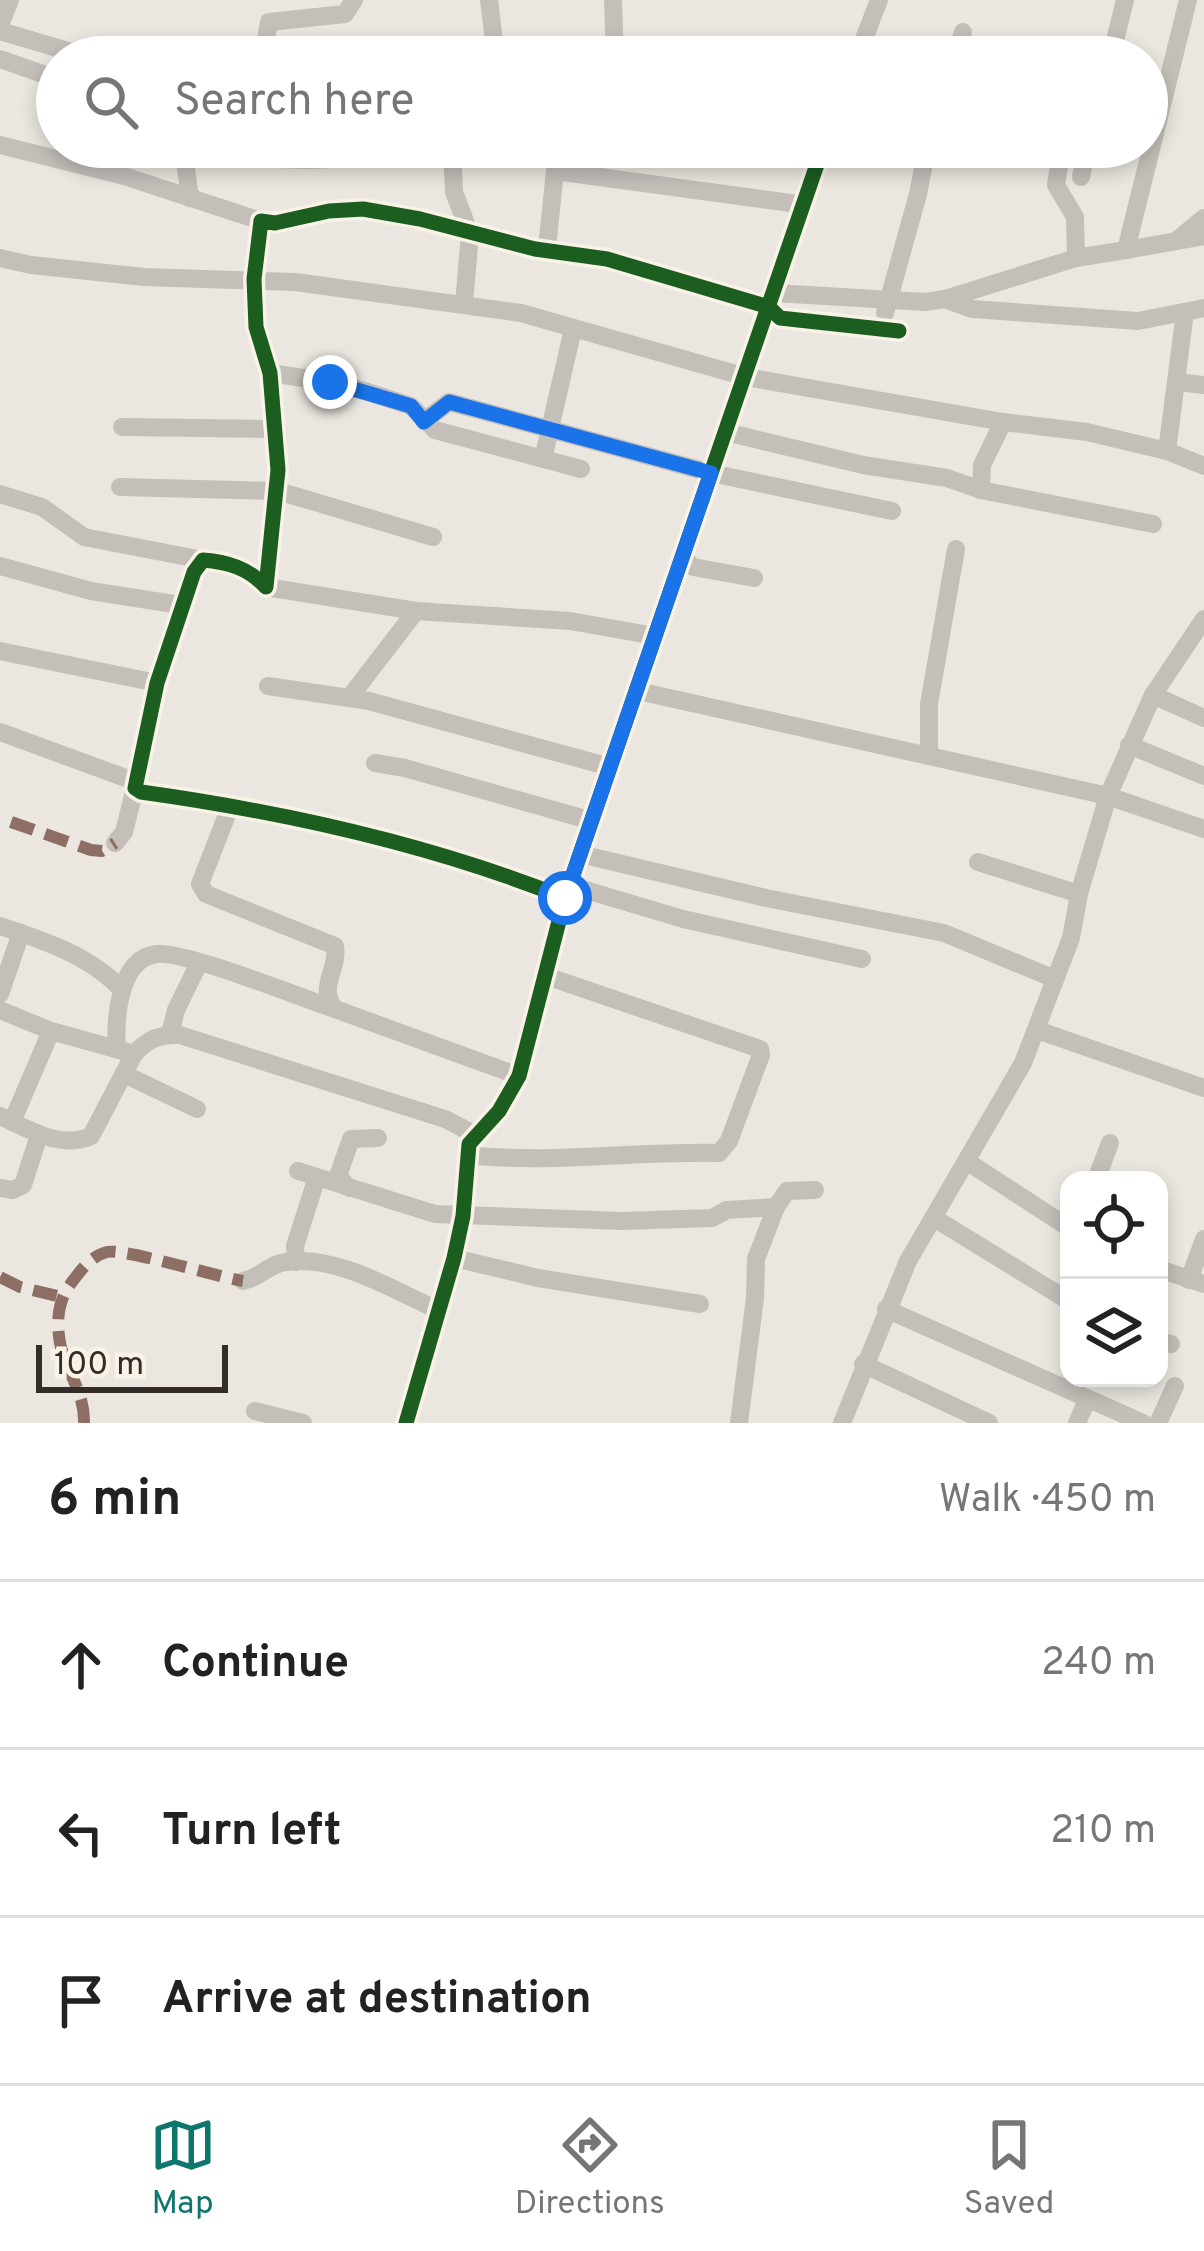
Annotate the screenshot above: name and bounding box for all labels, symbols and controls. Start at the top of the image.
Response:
search box [36,36,1168,168]
icon: search [78,69,144,135]
text: Search here [174,74,414,131]
route end [303,355,357,409]
route start [538,871,592,925]
map controls [1060,1171,1168,1387]
button: locate [1060,1171,1168,1279]
button: layers [1060,1279,1168,1387]
scale bar [36,1339,228,1392]
text: 100 m [54,1345,144,1387]
text: 6 min [48,1469,181,1534]
text: Walk · 450 m [939,1477,1156,1526]
icon: ahead [48,1632,114,1698]
text: Continue [162,1636,349,1693]
text: 240 m [1041,1640,1156,1689]
icon: left [48,1800,114,1866]
text: Turn left [162,1804,341,1861]
text: 210 m [1050,1808,1156,1857]
icon: arrive [48,1968,114,2034]
text: Arrive at destination [162,1972,592,2029]
tab: Map [150,2112,216,2226]
tab: Directions [515,2112,665,2226]
tab: Saved [964,2112,1054,2226]

